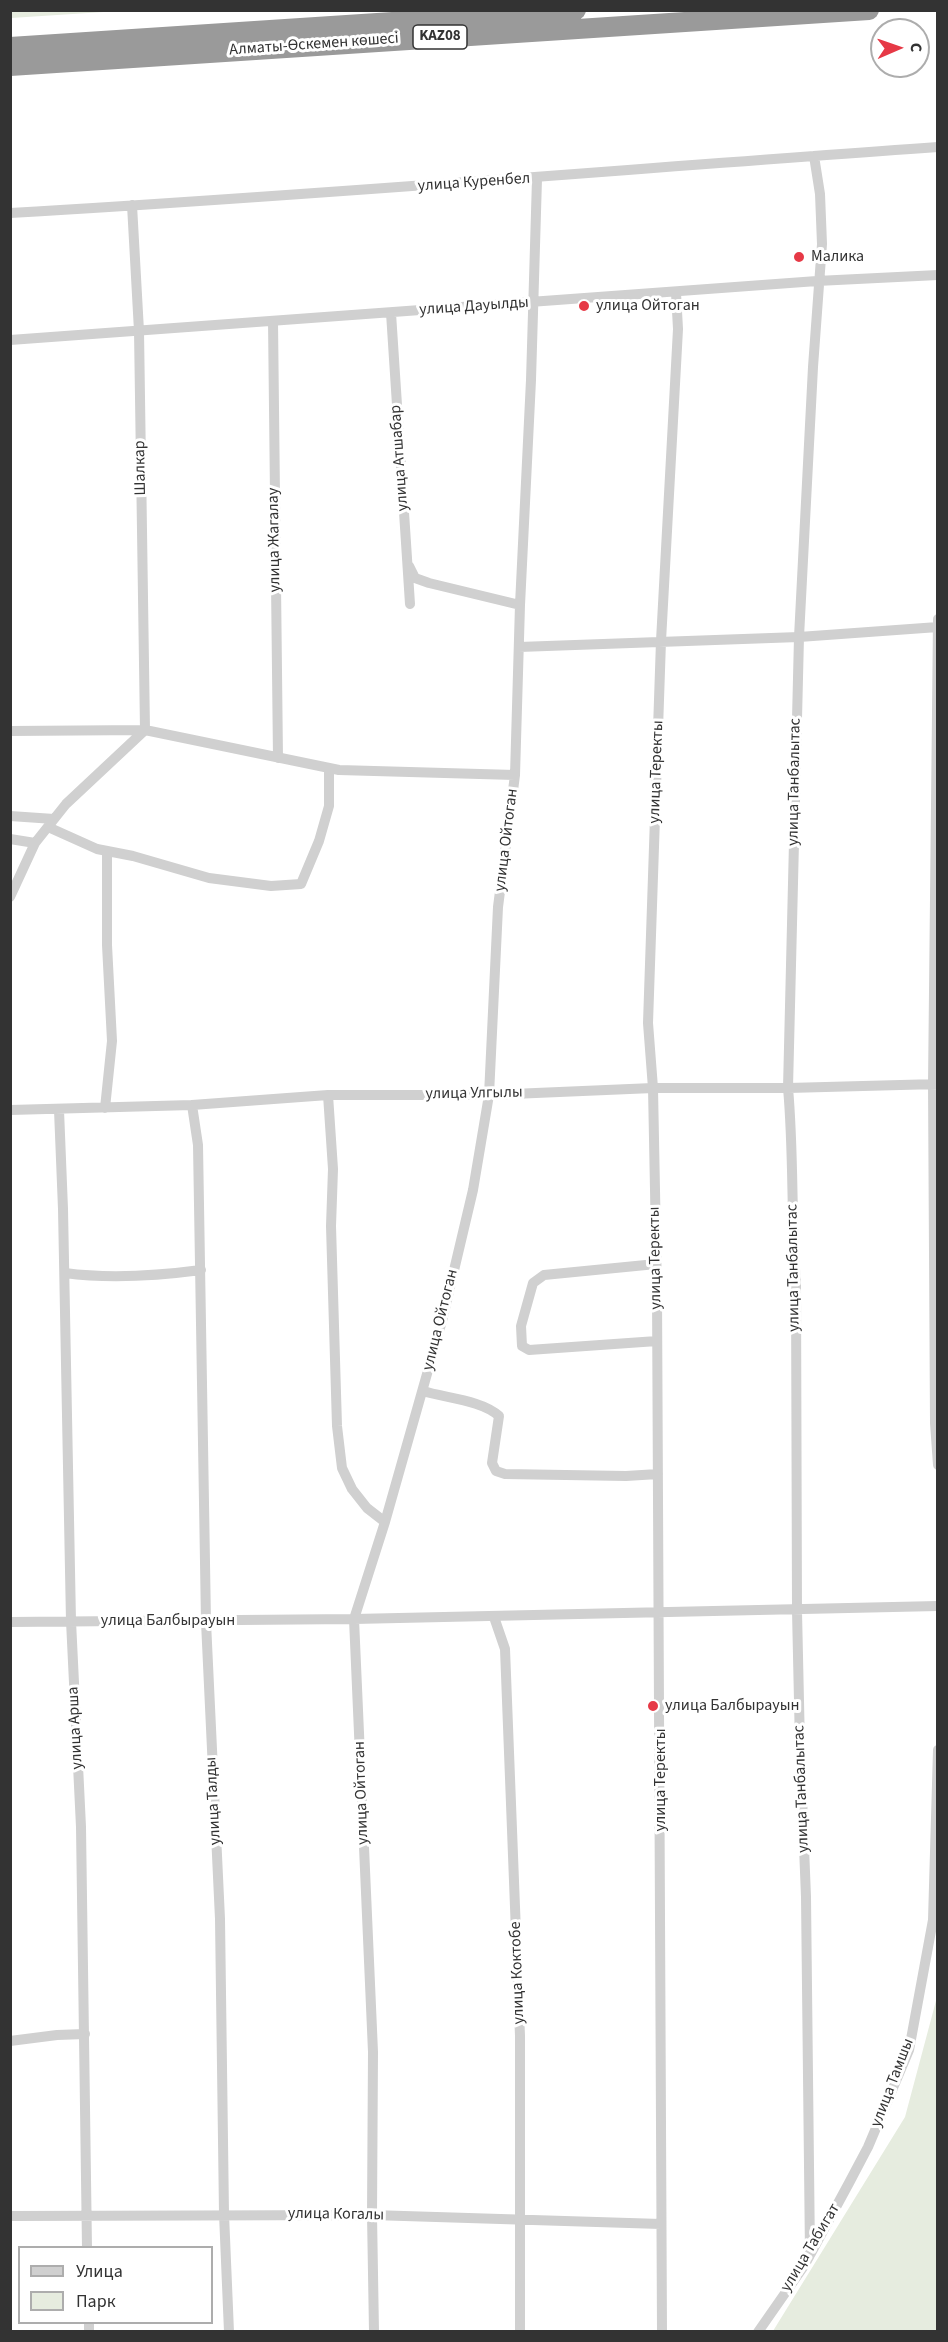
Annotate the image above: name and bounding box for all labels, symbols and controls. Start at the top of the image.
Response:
north arrow [870,18,930,78]
road number: KAZ08 [413,25,467,49]
street label: Алматы-Өскемен көшесі [229,29,399,61]
text: С [905,42,927,52]
street label: улица Куренбел [417,169,531,197]
place label: Малика [811,247,864,267]
marker: Малика [792,250,806,264]
street label: улица Дауылды [419,294,529,320]
place label: улица Ойтоган [596,296,700,316]
marker: улица Ойтоган [577,299,591,313]
street label: улица Атшабар [387,404,413,512]
street label: Шалкар [131,440,151,496]
street label: улица Жагалау [264,488,286,592]
street label: улица Танбалытас [784,718,806,846]
street label: улица Теректы [646,720,668,824]
street label: улица Ойтоган [491,787,523,893]
street label: улица Улгылы [425,1084,523,1104]
street label: улица Танбалытас [783,1204,805,1332]
street label: улица Теректы [646,1206,666,1310]
street label: улица Ойтоган [419,1267,463,1373]
street label: улица Балбырауын [101,1611,235,1631]
street label: улица Арша [64,1686,88,1770]
place label: улица Балбырауын [665,1696,799,1716]
marker: улица Балбырауын [646,1699,660,1713]
street label: улица Танбалытас [790,1725,814,1853]
street label: улица Теректы [651,1728,671,1832]
street label: улица Ойтоган [351,1741,373,1845]
street label: улица Талды [202,1756,226,1846]
street label: улица Коктобе [507,1921,529,2025]
street label: улица Тамшы [867,2036,919,2130]
street label: улица Табигат [777,2200,845,2296]
street label: улица Когалы [288,2205,384,2225]
legend [18,2246,213,2324]
text: Улица [76,2259,123,2284]
text: Парк [76,2289,116,2314]

